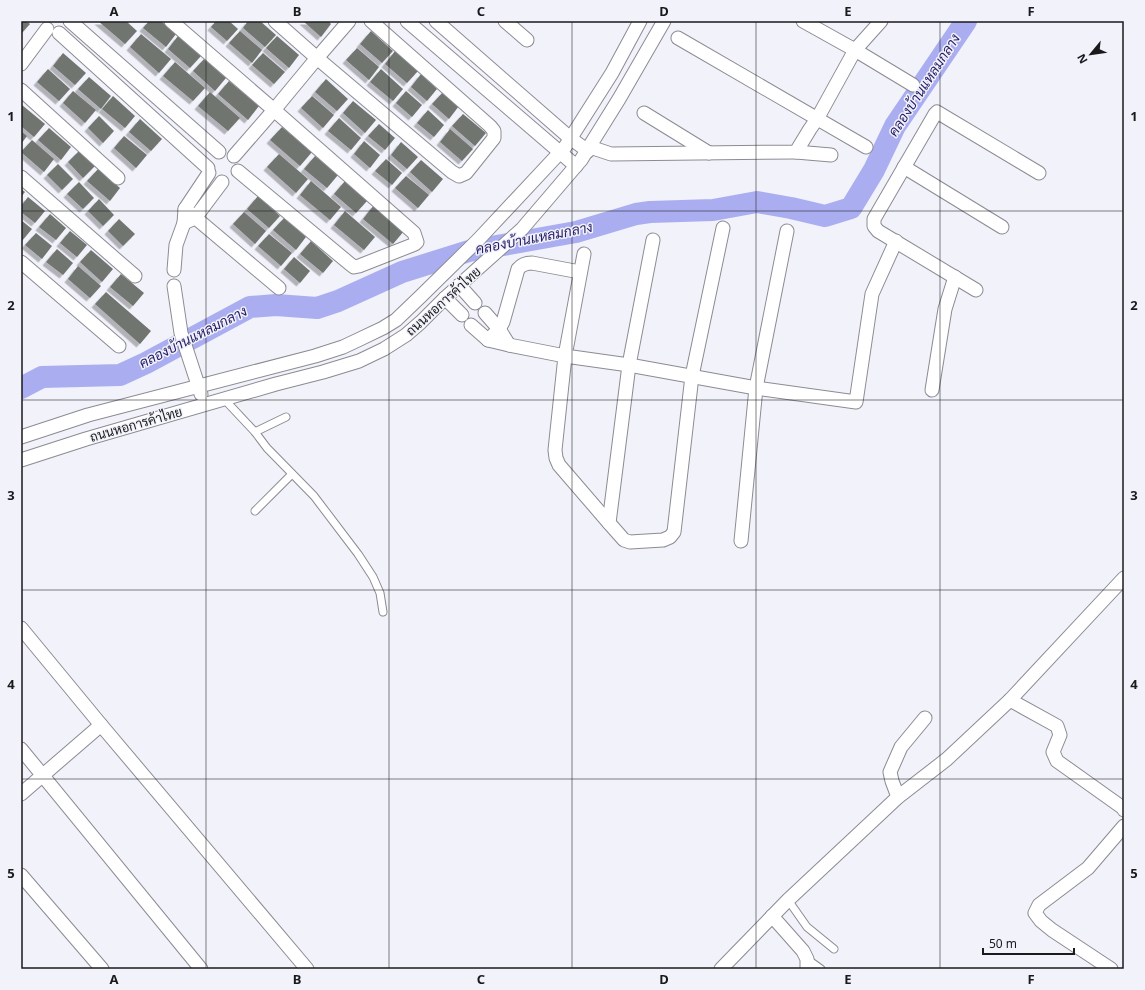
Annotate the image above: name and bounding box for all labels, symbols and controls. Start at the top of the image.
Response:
text: A [110,2,119,20]
text: B [293,2,301,20]
text: C [477,2,485,20]
text: D [659,2,669,20]
text: E [844,2,852,20]
text: F [1027,2,1035,20]
water label: คลองบ้านแหลมกลาง [883,30,964,140]
north arrow [1071,34,1111,74]
text: N [1073,52,1091,67]
text: 1 [7,107,15,125]
text: 1 [1130,107,1138,125]
water label: คลองบ้านแหลมกลาง [474,217,594,258]
street label: ถนนหอการค้าไทย [402,262,484,340]
text: 2 [7,296,15,314]
text: 2 [1130,296,1138,314]
water label: คลองบ้านแหลมกลาง [135,301,250,372]
street label: ถนนหอการค้าไทย [88,402,184,446]
text: 3 [7,486,15,504]
text: 3 [1130,486,1138,504]
text: 4 [7,675,15,693]
text: 4 [1130,675,1138,693]
text: 5 [7,864,15,882]
text: 5 [1130,864,1138,882]
scale bar [983,930,1074,956]
text: 50 m [989,935,1017,952]
text: A [110,970,119,988]
text: B [293,970,301,988]
text: C [477,970,485,988]
text: D [659,970,669,988]
text: E [844,970,852,988]
text: F [1027,970,1035,988]

